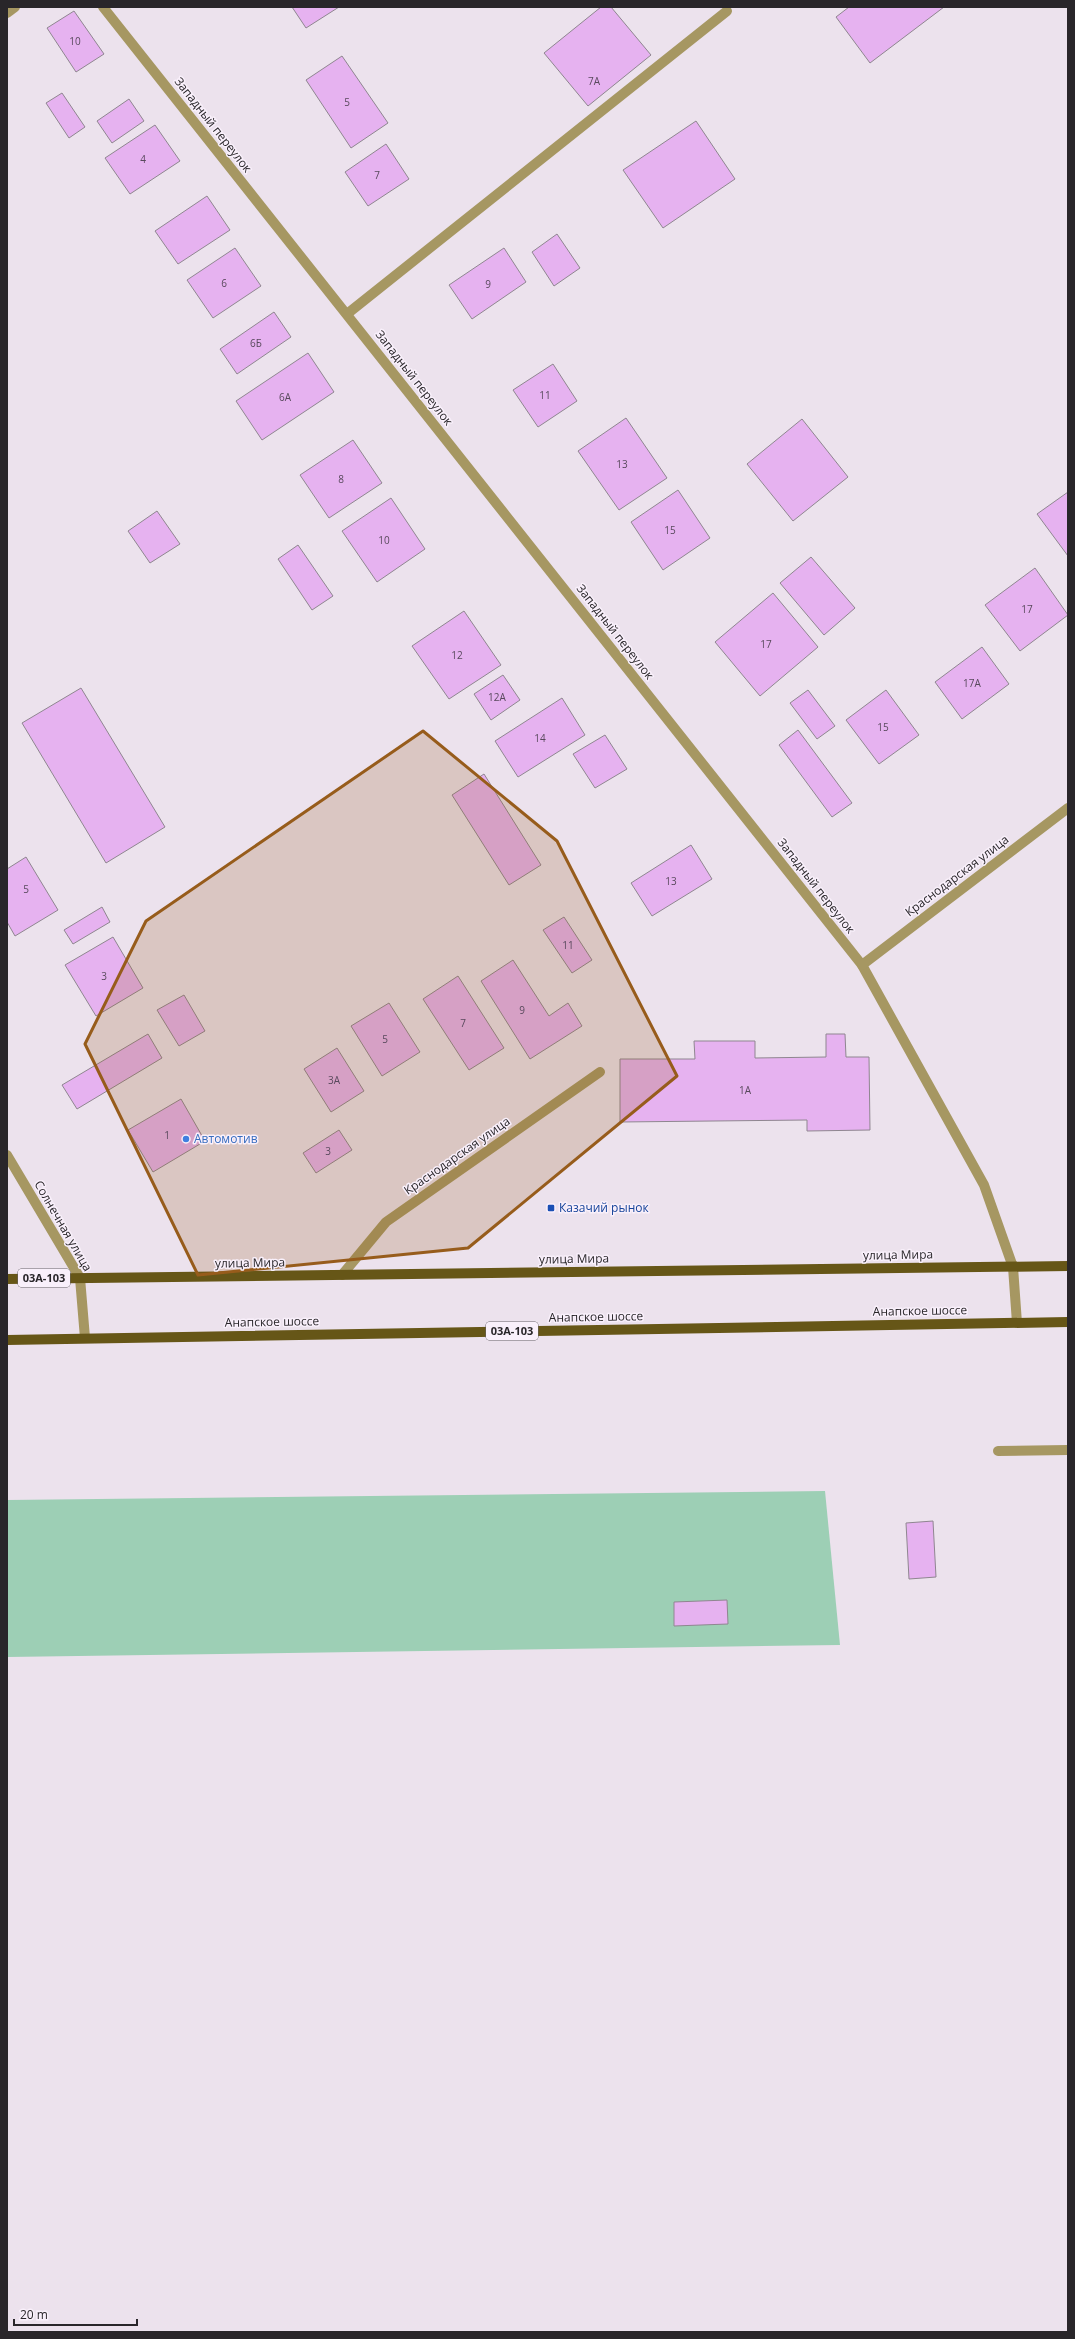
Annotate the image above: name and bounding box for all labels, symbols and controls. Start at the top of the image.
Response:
house number: 10 [69,34,81,48]
street label: Западный переулок [171,73,257,177]
house number: 7А [588,74,601,88]
house number: 5 [344,95,350,109]
house number: 4 [140,152,146,166]
house number: 7 [374,168,380,182]
house number: 6 [221,276,227,290]
house number: 9 [485,277,491,291]
street label: Западный переулок [372,326,458,430]
house number: 6Б [250,336,262,350]
house number: 11 [539,388,551,402]
house number: 6А [279,390,292,404]
house number: 13 [616,457,628,471]
house number: 8 [338,472,344,486]
house number: 15 [664,523,676,537]
house number: 10 [378,533,390,547]
street label: Западный переулок [573,580,659,684]
house number: 17 [1021,602,1033,616]
house number: 17 [760,637,772,651]
house number: 12 [451,648,463,662]
house number: 17А [963,676,982,690]
house number: 12А [488,690,507,704]
house number: 15 [877,720,889,734]
house number: 14 [534,731,546,745]
street label: Краснодарская улица [901,831,1012,920]
street label: Западный переулок [774,834,860,938]
house number: 13 [665,874,677,888]
house number: 5 [23,882,29,896]
house number: 11 [562,938,574,952]
house number: 3 [101,969,107,983]
house number: 9 [519,1003,525,1017]
house number: 7 [460,1016,466,1030]
house number: 5 [382,1032,388,1046]
house number: 3А [328,1073,341,1087]
house number: 1А [739,1083,752,1097]
street label: Краснодарская улица [400,1113,513,1199]
house number: 1 [164,1128,170,1142]
place label: Автомотив [194,1130,258,1147]
marker: Автомотив [181,1134,191,1144]
house number: 3 [325,1144,331,1158]
street label: Солнечная улица [31,1177,96,1274]
place label: Казачий рынок [559,1199,649,1216]
marker: Казачий рынок [546,1203,556,1213]
street label: улица Мира [863,1245,933,1264]
street label: улица Мира [539,1249,609,1268]
street label: улица Мира [215,1253,285,1272]
road number: 03А-103 [18,1269,70,1287]
street label: Анапское шоссе [873,1301,968,1320]
street label: Анапское шоссе [549,1307,644,1326]
street label: Анапское шоссе [225,1312,320,1331]
road number: 03А-103 [486,1322,538,1340]
scale bar [14,2301,137,2327]
text: 20 m [20,2306,48,2323]

